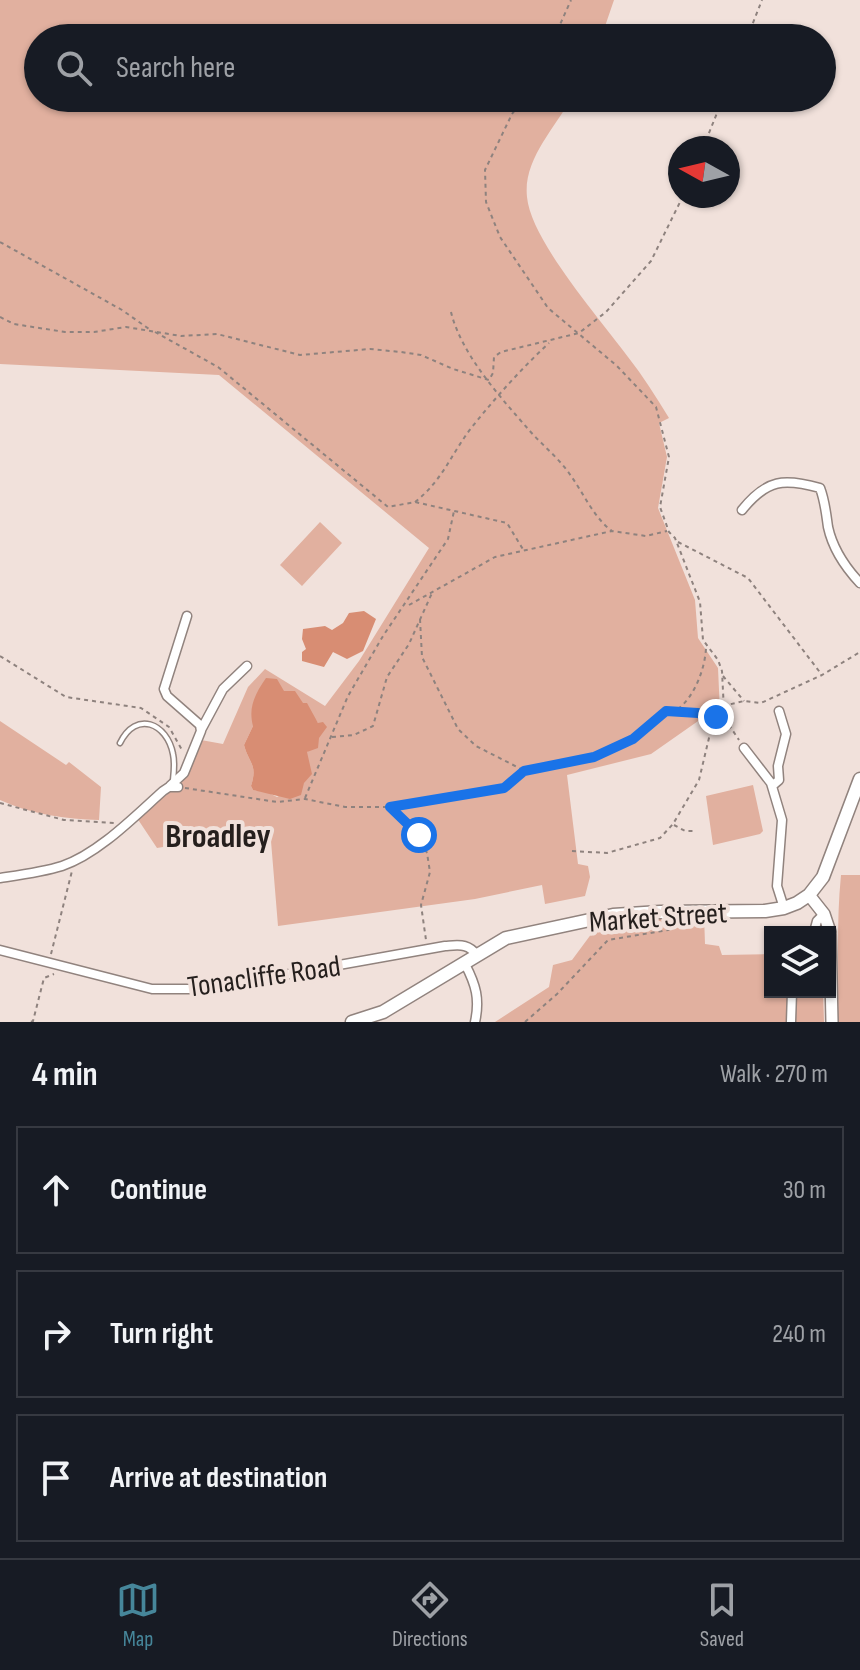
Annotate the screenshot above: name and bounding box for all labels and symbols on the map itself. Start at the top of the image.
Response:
north arrow [668,136,740,208]
route end [698,699,734,735]
district label: Broadley [165,816,271,857]
route start [401,817,437,853]
street label: Market Street [588,895,728,941]
street label: Tonacliffe Road [185,948,343,1006]

